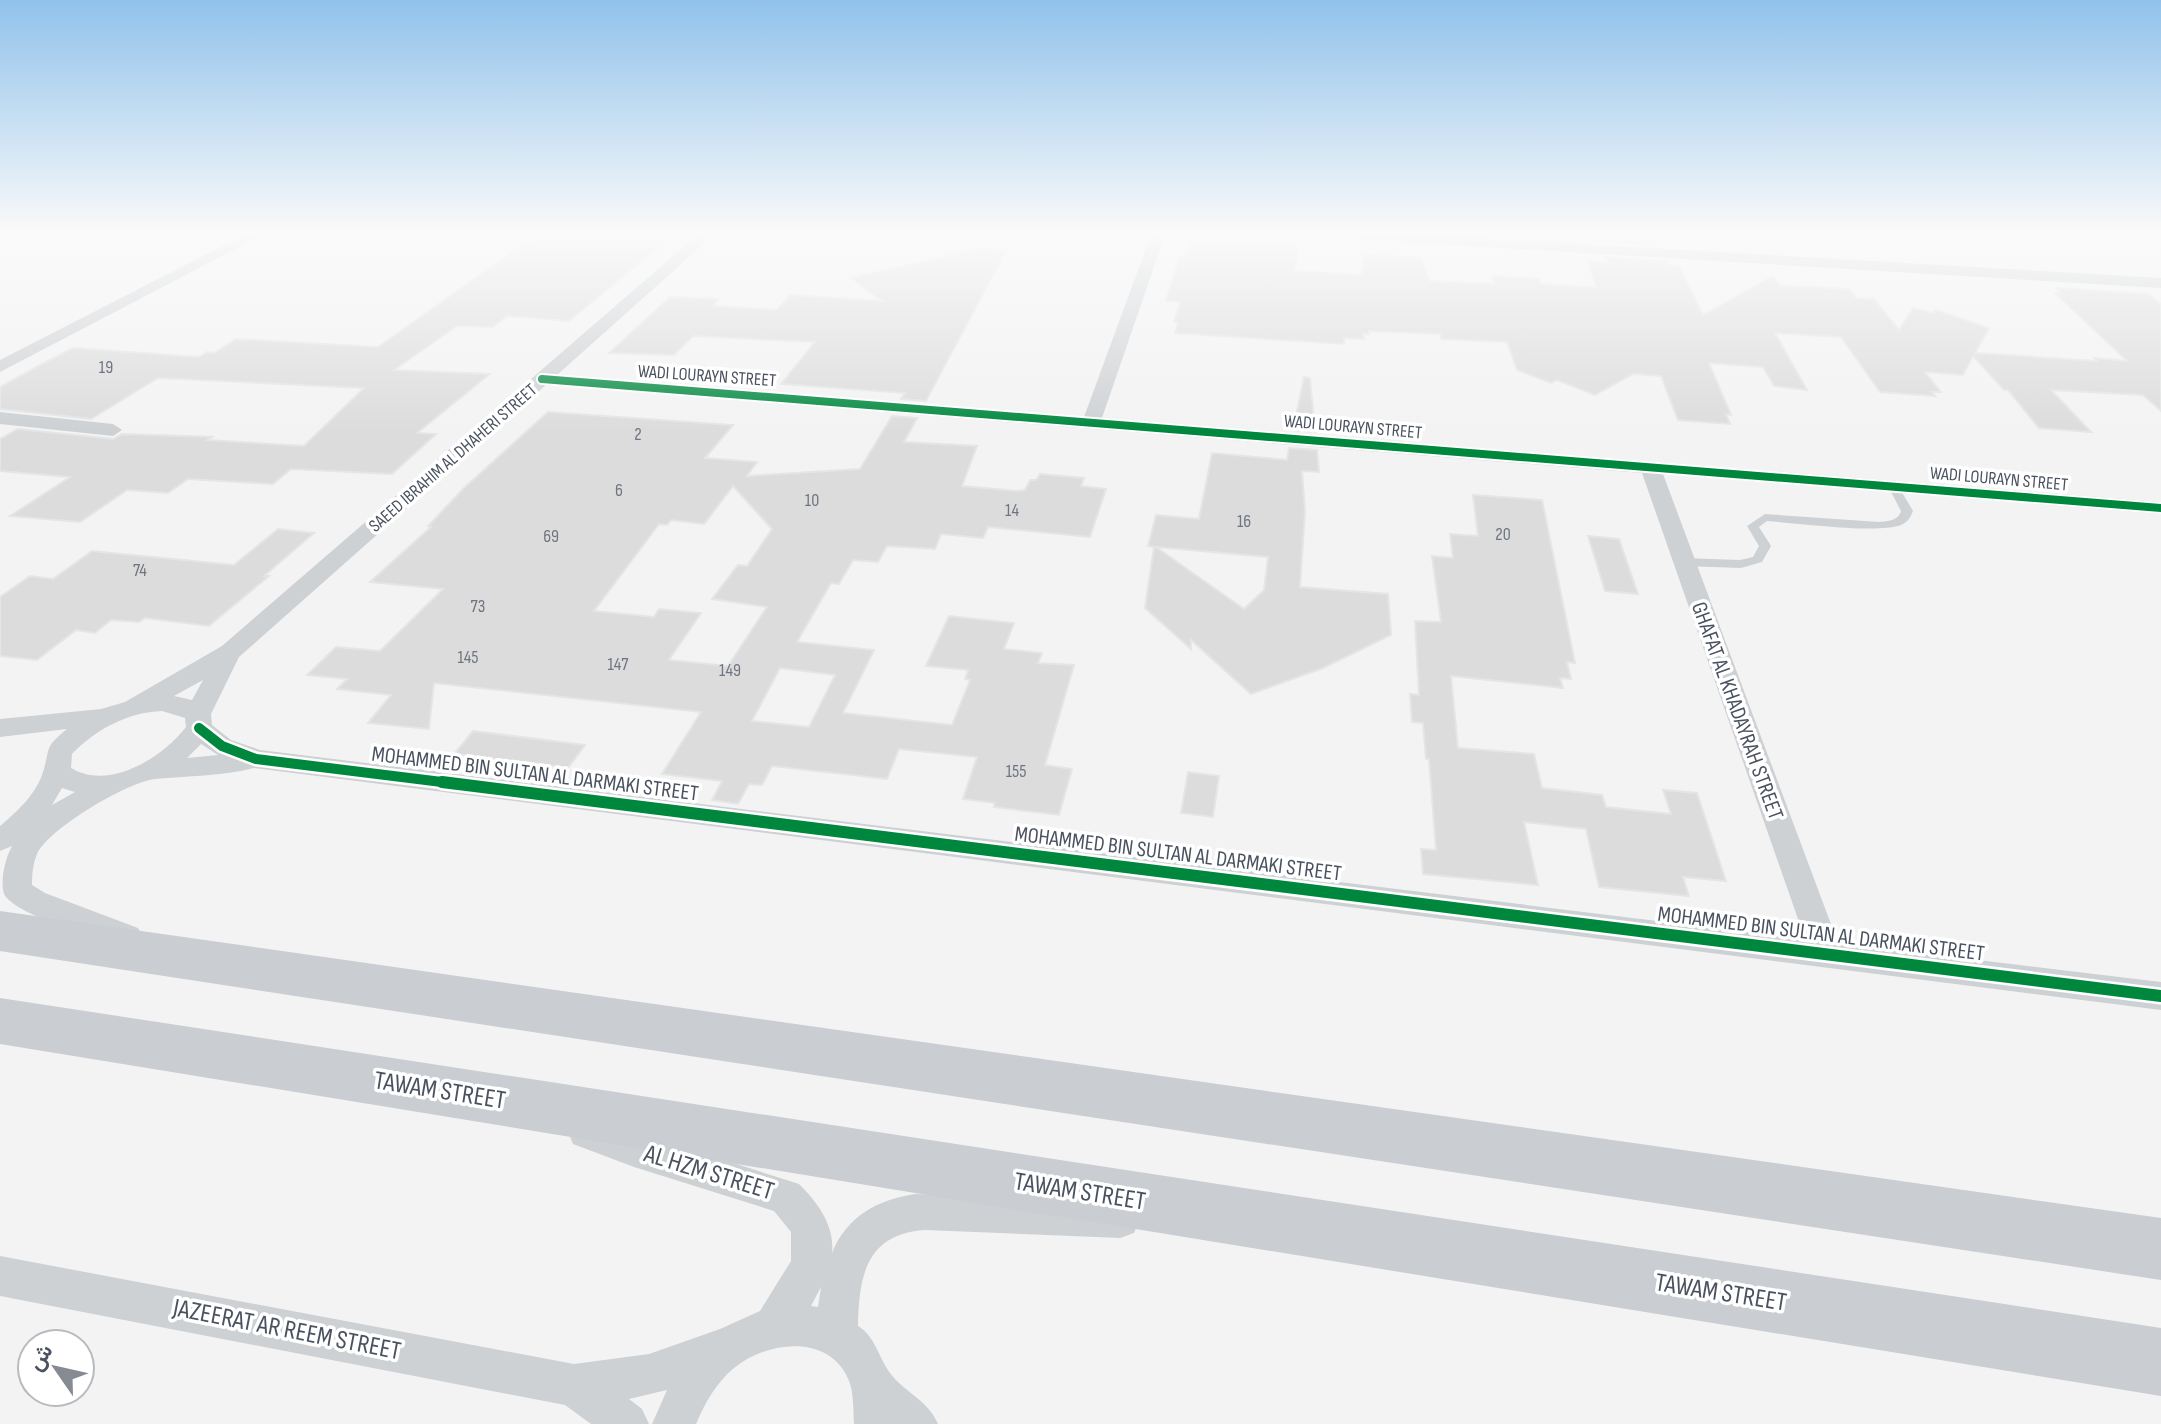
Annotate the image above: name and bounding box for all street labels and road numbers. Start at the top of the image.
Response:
street label: WADI LOURAYN STREET [637,361,777,391]
street label: SAEED IBRAHIM AL DHAHERI STREET [365,379,541,537]
street label: WADI LOURAYN STREET [1283,411,1423,443]
street label: WADI LOURAYN STREET [1929,463,2069,495]
street label: GHAFAT AL KHADAYRAH STREET [1685,598,1789,824]
street label: MOHAMMED BIN SULTAN AL DARMAKI STREET [370,741,700,807]
street label: MOHAMMED BIN SULTAN AL DARMAKI STREET [1013,821,1343,887]
street label: MOHAMMED BIN SULTAN AL DARMAKI STREET [1656,901,1986,967]
street label: TAWAM STREET [372,1065,508,1117]
street label: AL HZM STREET [639,1138,778,1207]
street label: TAWAM STREET [1012,1166,1148,1218]
street label: TAWAM STREET [1653,1267,1789,1319]
street label: JAZEERAT AR REEM STREET [169,1293,404,1367]

